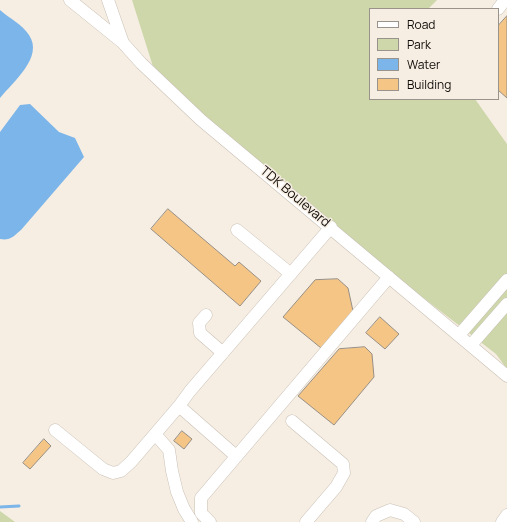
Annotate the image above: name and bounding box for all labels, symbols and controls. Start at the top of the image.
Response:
legend [369,8,499,100]
text: Road [407,16,435,33]
text: Park [407,36,431,53]
text: Water [407,56,440,73]
text: Building [407,76,451,93]
street label: TDK Boulevard [257,163,333,231]

